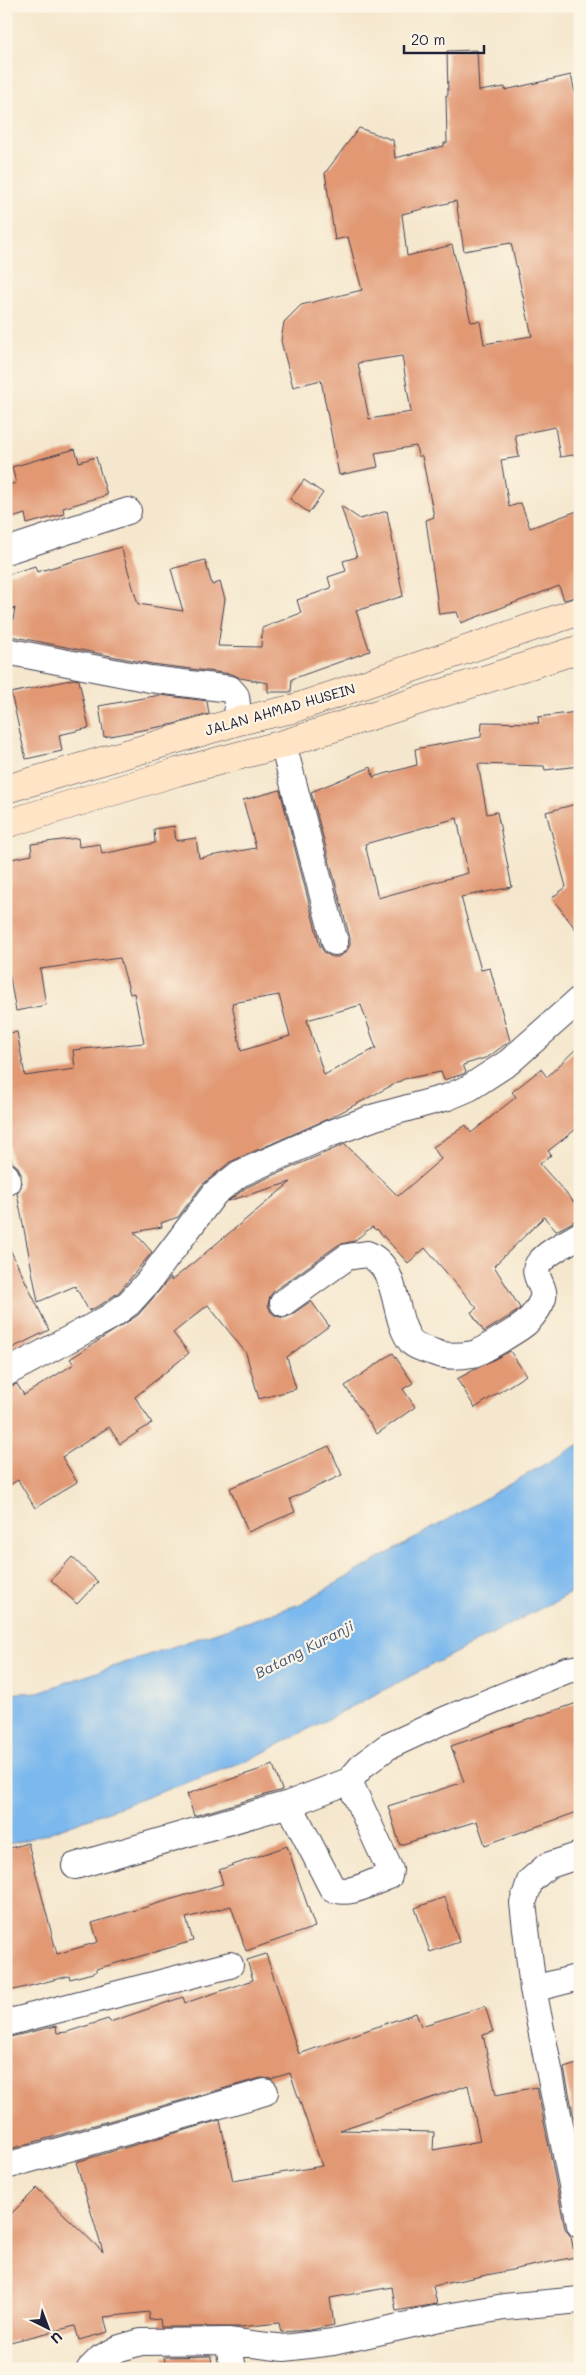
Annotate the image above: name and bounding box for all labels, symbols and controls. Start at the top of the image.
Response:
scale bar [404,22,484,54]
text: 20 m [411,29,445,49]
street label: JALAN AHMAD HUSEIN [203,678,357,740]
water label: Batang Kuranji [251,1615,357,1683]
north arrow [22,2302,72,2352]
text: U [47,2328,67,2348]

